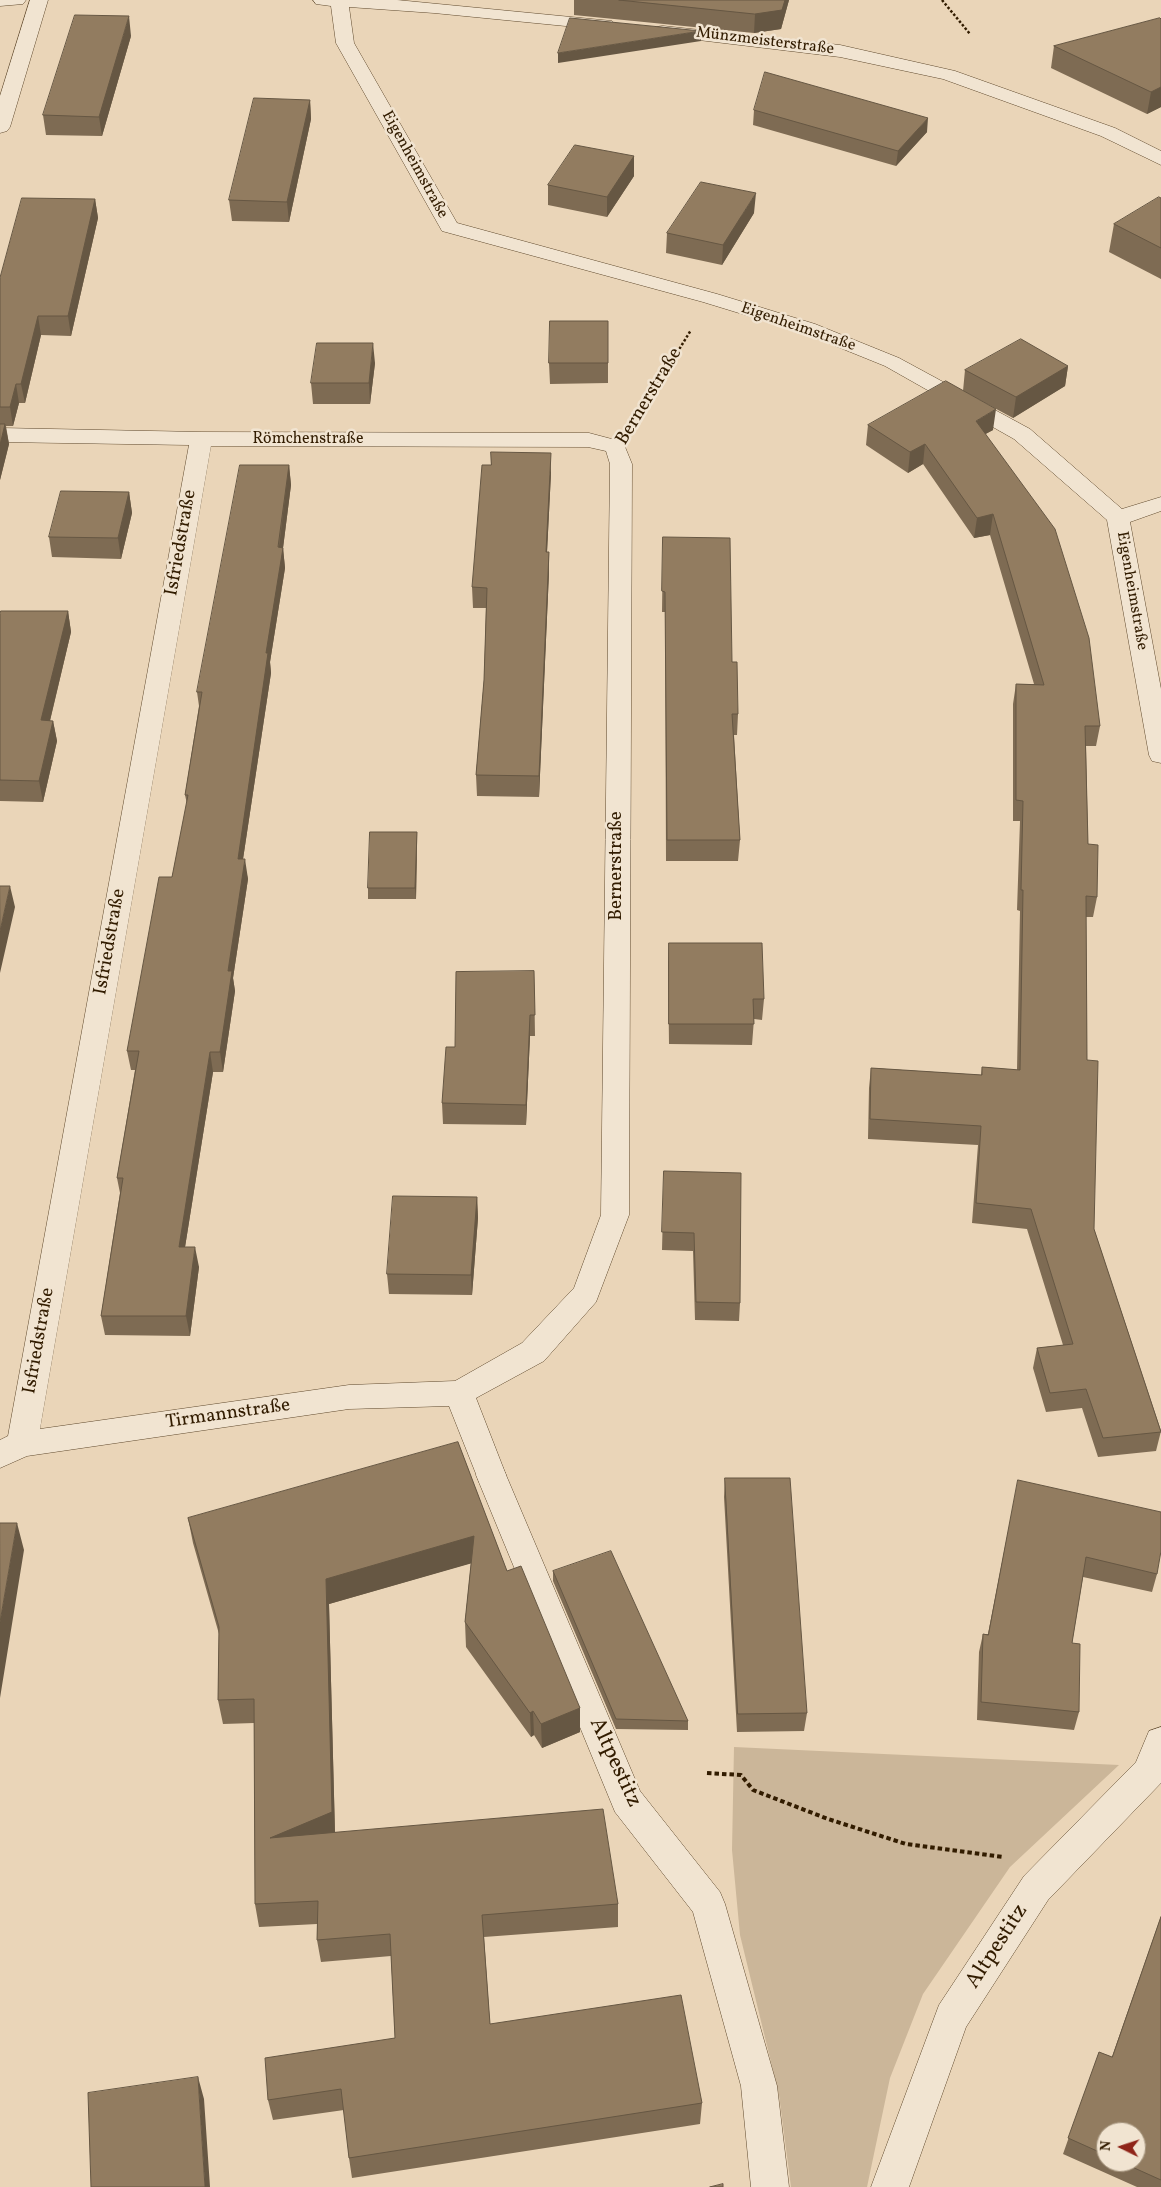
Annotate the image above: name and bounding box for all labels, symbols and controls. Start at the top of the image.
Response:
street label: Münzmeisterstraße [695,24,835,60]
street label: Eigenheimstraße [376,108,452,222]
street label: Eigenheimstraße [738,299,858,357]
street label: Bernerstraße [612,344,688,450]
street label: Römchenstraße [252,430,364,450]
street label: Isfriedstraße [161,488,203,598]
street label: Eigenheimstraße [1111,530,1151,652]
street label: Bernerstraße [607,811,629,921]
street label: Isfriedstraße [90,887,132,997]
street label: Isfriedstraße [19,1286,61,1396]
street label: Tirmannstraße [164,1395,292,1435]
street label: Altpestitz [582,1714,646,1812]
street label: Altpestitz [961,1900,1035,1994]
north arrow [1096,2122,1146,2172]
text: N [1097,2140,1116,2152]

